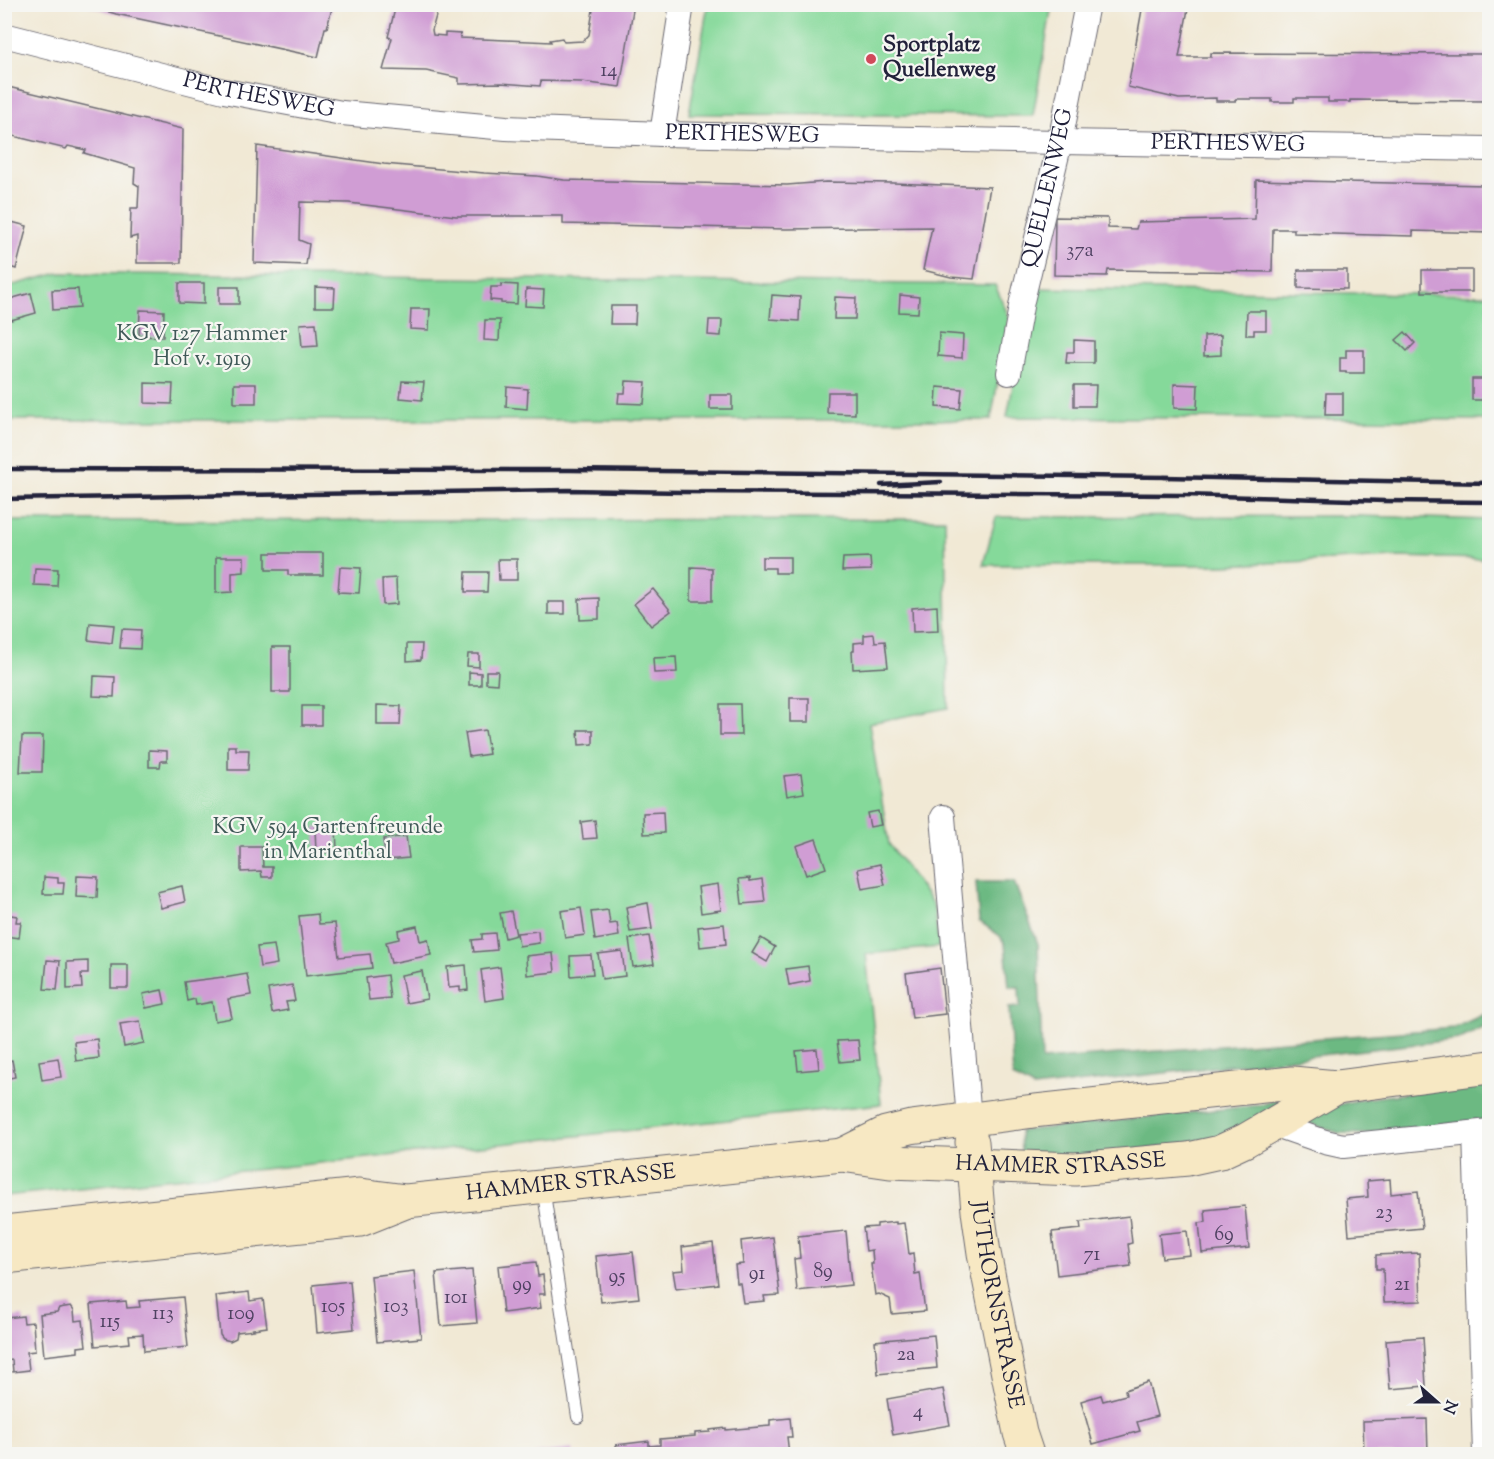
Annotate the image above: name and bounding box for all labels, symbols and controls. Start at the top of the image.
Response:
place label: Sportplatz Quellenweg [883,30,996,87]
marker: Sportplatz Quellenweg [864,52,878,66]
house number: 14 [601,57,617,86]
street label: PERTHESWEG [179,65,337,127]
street label: QUELLENWEG [1014,106,1082,271]
street label: PERTHESWEG [665,118,820,153]
street label: PERTHESWEG [1151,127,1305,162]
house number: 37a [1066,237,1094,266]
park label: KGV 127 Hammer Hof v. 1919 [116,319,288,376]
park label: KGV 594 Gartenfreunde in Marienthal [213,812,443,869]
street label: HAMMER STRASSE [955,1145,1167,1185]
street label: HAMMER STRASSE [464,1157,677,1211]
street label: JÜTHORNSTRASSE [961,1199,1031,1412]
house number: 23 [1375,1199,1393,1228]
house number: 69 [1214,1221,1234,1250]
house number: 71 [1084,1241,1101,1270]
house number: 89 [813,1258,833,1287]
house number: 91 [749,1260,765,1289]
house number: 95 [609,1263,626,1292]
house number: 99 [512,1271,532,1300]
house number: 21 [1394,1271,1410,1300]
house number: 101 [444,1284,468,1313]
house number: 105 [321,1293,345,1322]
house number: 103 [383,1293,409,1322]
house number: 113 [152,1300,174,1329]
house number: 109 [228,1300,254,1329]
house number: 115 [100,1308,120,1337]
house number: 2a [897,1341,915,1370]
north arrow [1407,1372,1467,1432]
text: N [1436,1396,1462,1417]
house number: 4 [913,1398,923,1427]

